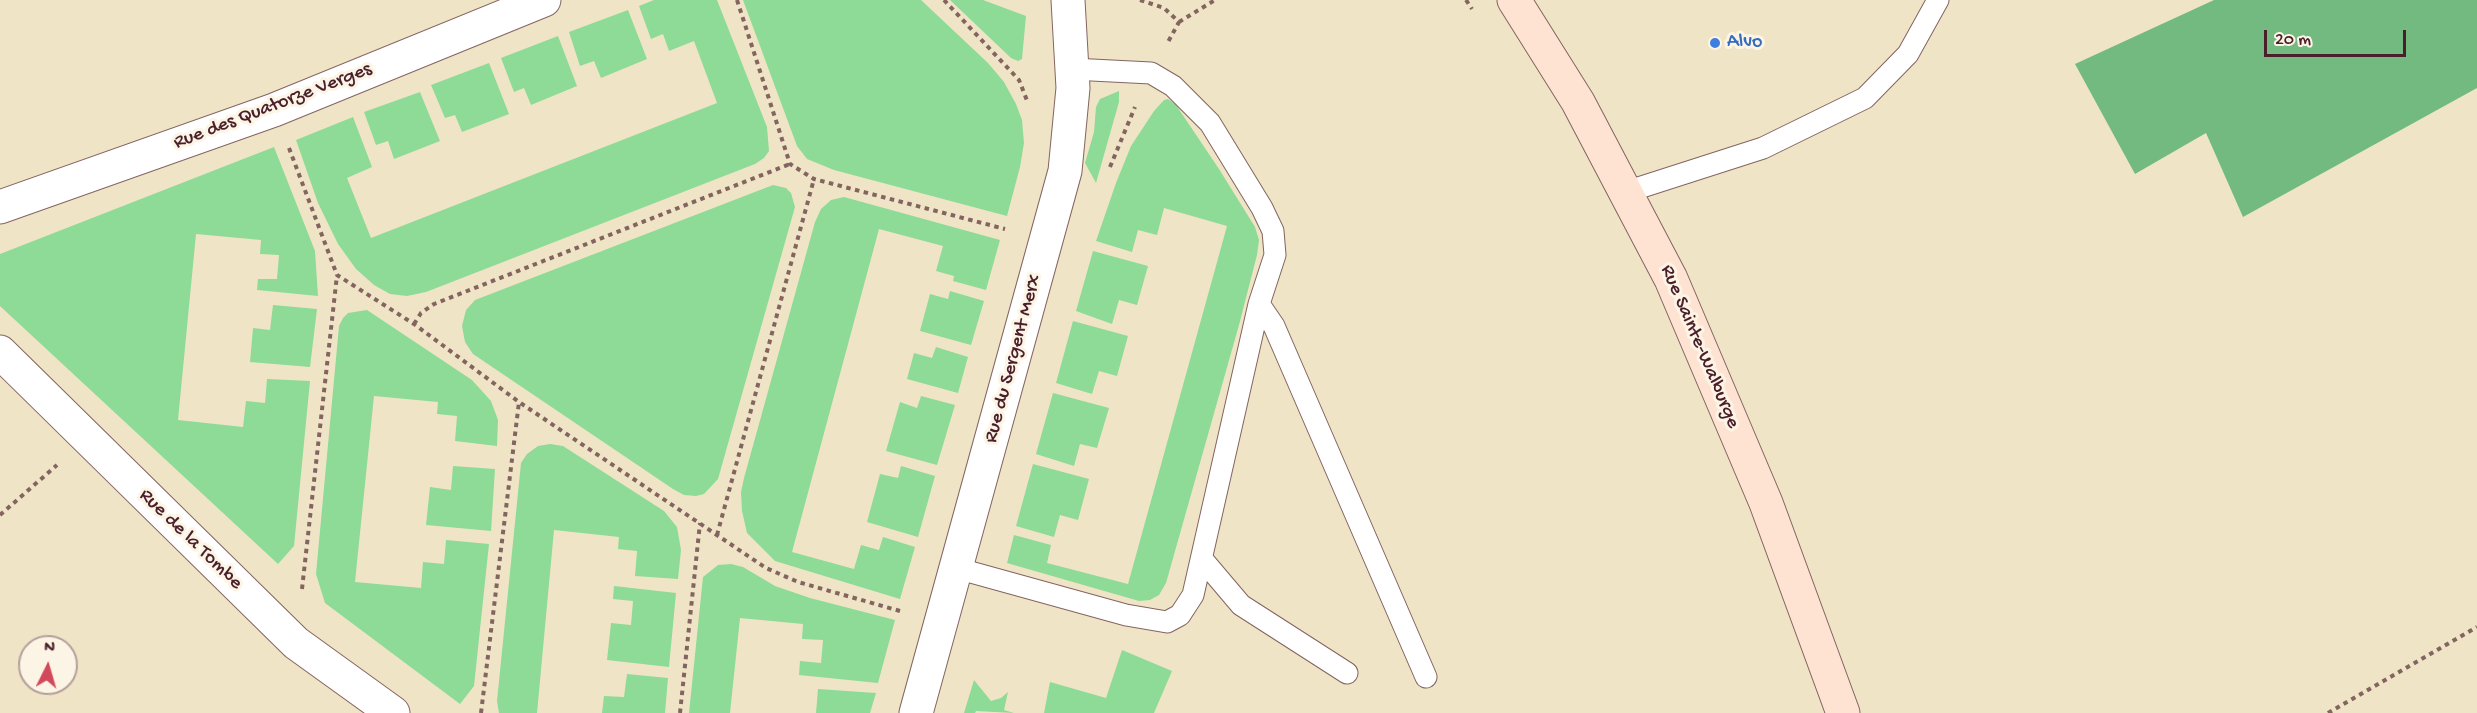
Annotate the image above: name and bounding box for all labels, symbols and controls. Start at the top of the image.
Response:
scale bar [2267,18,2410,56]
text: 20 m [2275,30,2311,51]
place label: Alvo [1727,31,1762,55]
marker: Alvo [1708,36,1722,50]
street label: Rue des Quatorze Verges [171,58,375,156]
street label: Rue Sainte-Walburge [1654,262,1744,432]
street label: Rue du Sergent Merx [980,272,1048,446]
street label: Rue de la Tombe [133,484,247,596]
north arrow [18,635,78,695]
text: N [43,639,55,658]

